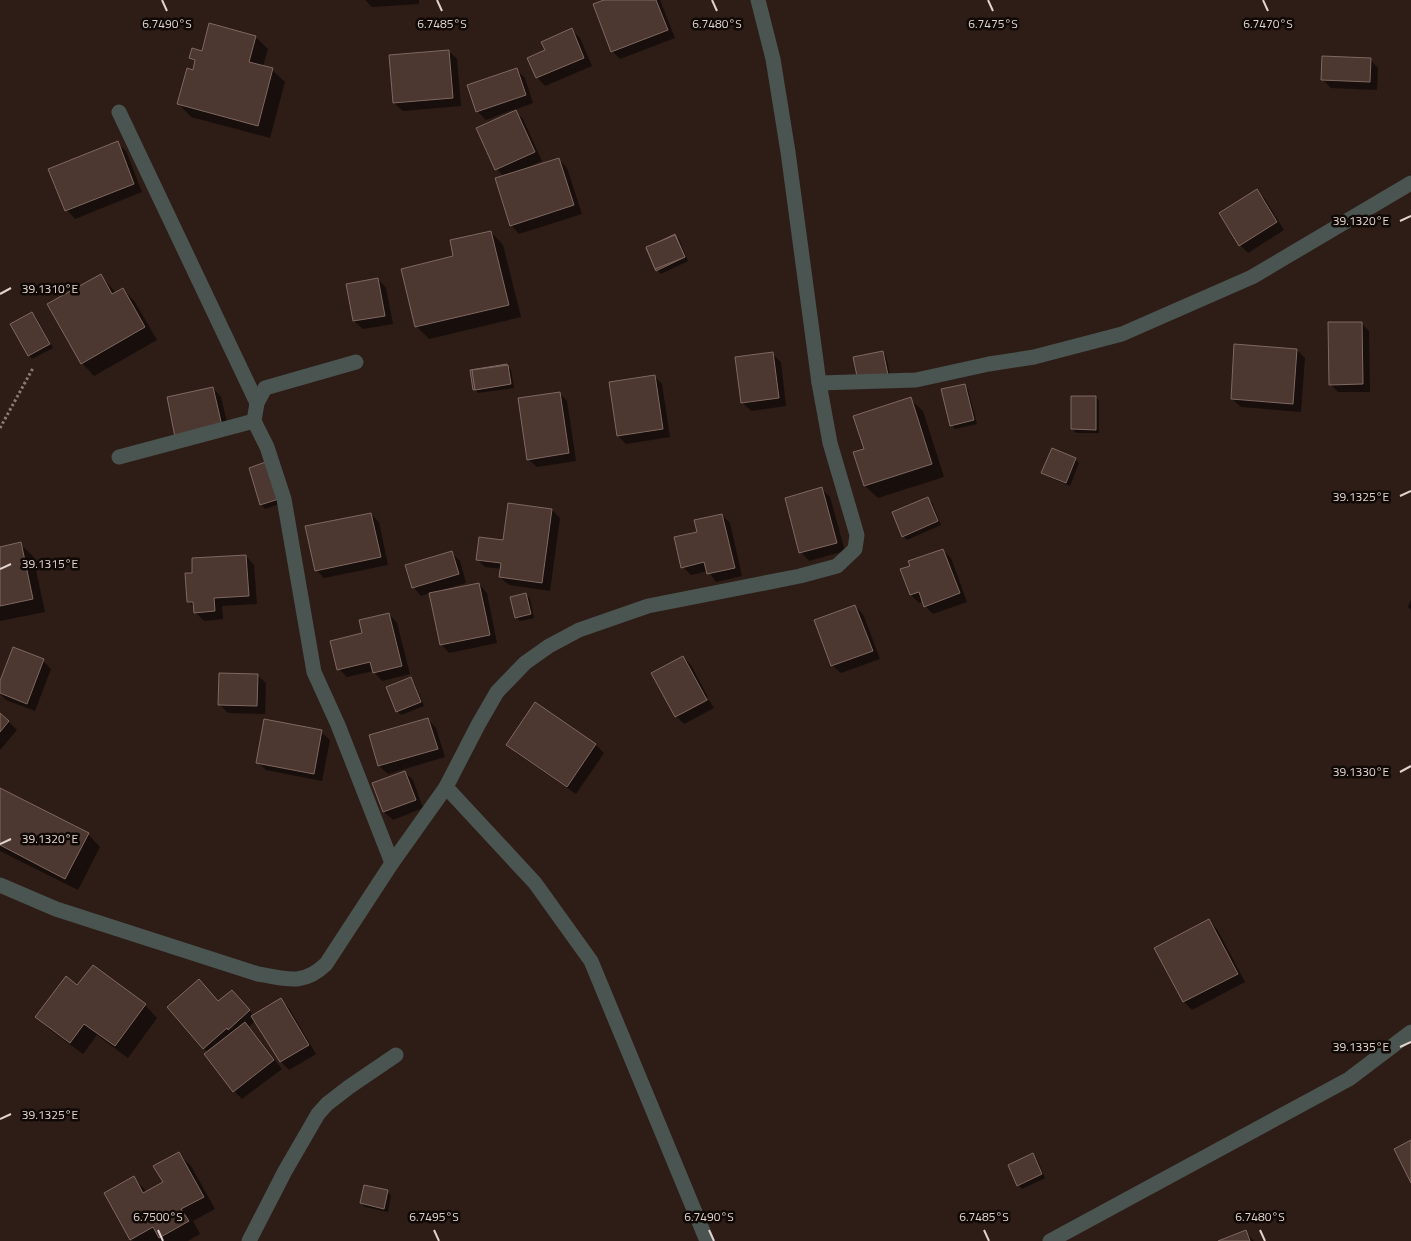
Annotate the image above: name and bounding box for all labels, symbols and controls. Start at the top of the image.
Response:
text: 6.7490°S [142,14,192,33]
text: 6.7485°S [417,14,467,33]
text: 6.7480°S [692,14,742,33]
text: 6.7475°S [968,14,1018,33]
text: 6.7470°S [1243,14,1293,33]
text: 39.1320°E [1333,211,1389,230]
text: 39.1310°E [22,279,78,298]
text: 39.1325°E [1333,487,1389,506]
text: 39.1315°E [22,554,78,573]
text: 39.1330°E [1333,762,1389,781]
text: 39.1320°E [22,829,78,848]
text: 39.1335°E [1333,1037,1389,1056]
text: 39.1325°E [22,1105,78,1124]
text: 6.7500°S [133,1207,183,1226]
text: 6.7495°S [409,1207,459,1226]
text: 6.7490°S [684,1207,734,1226]
text: 6.7485°S [959,1207,1009,1226]
text: 6.7480°S [1235,1207,1285,1226]

